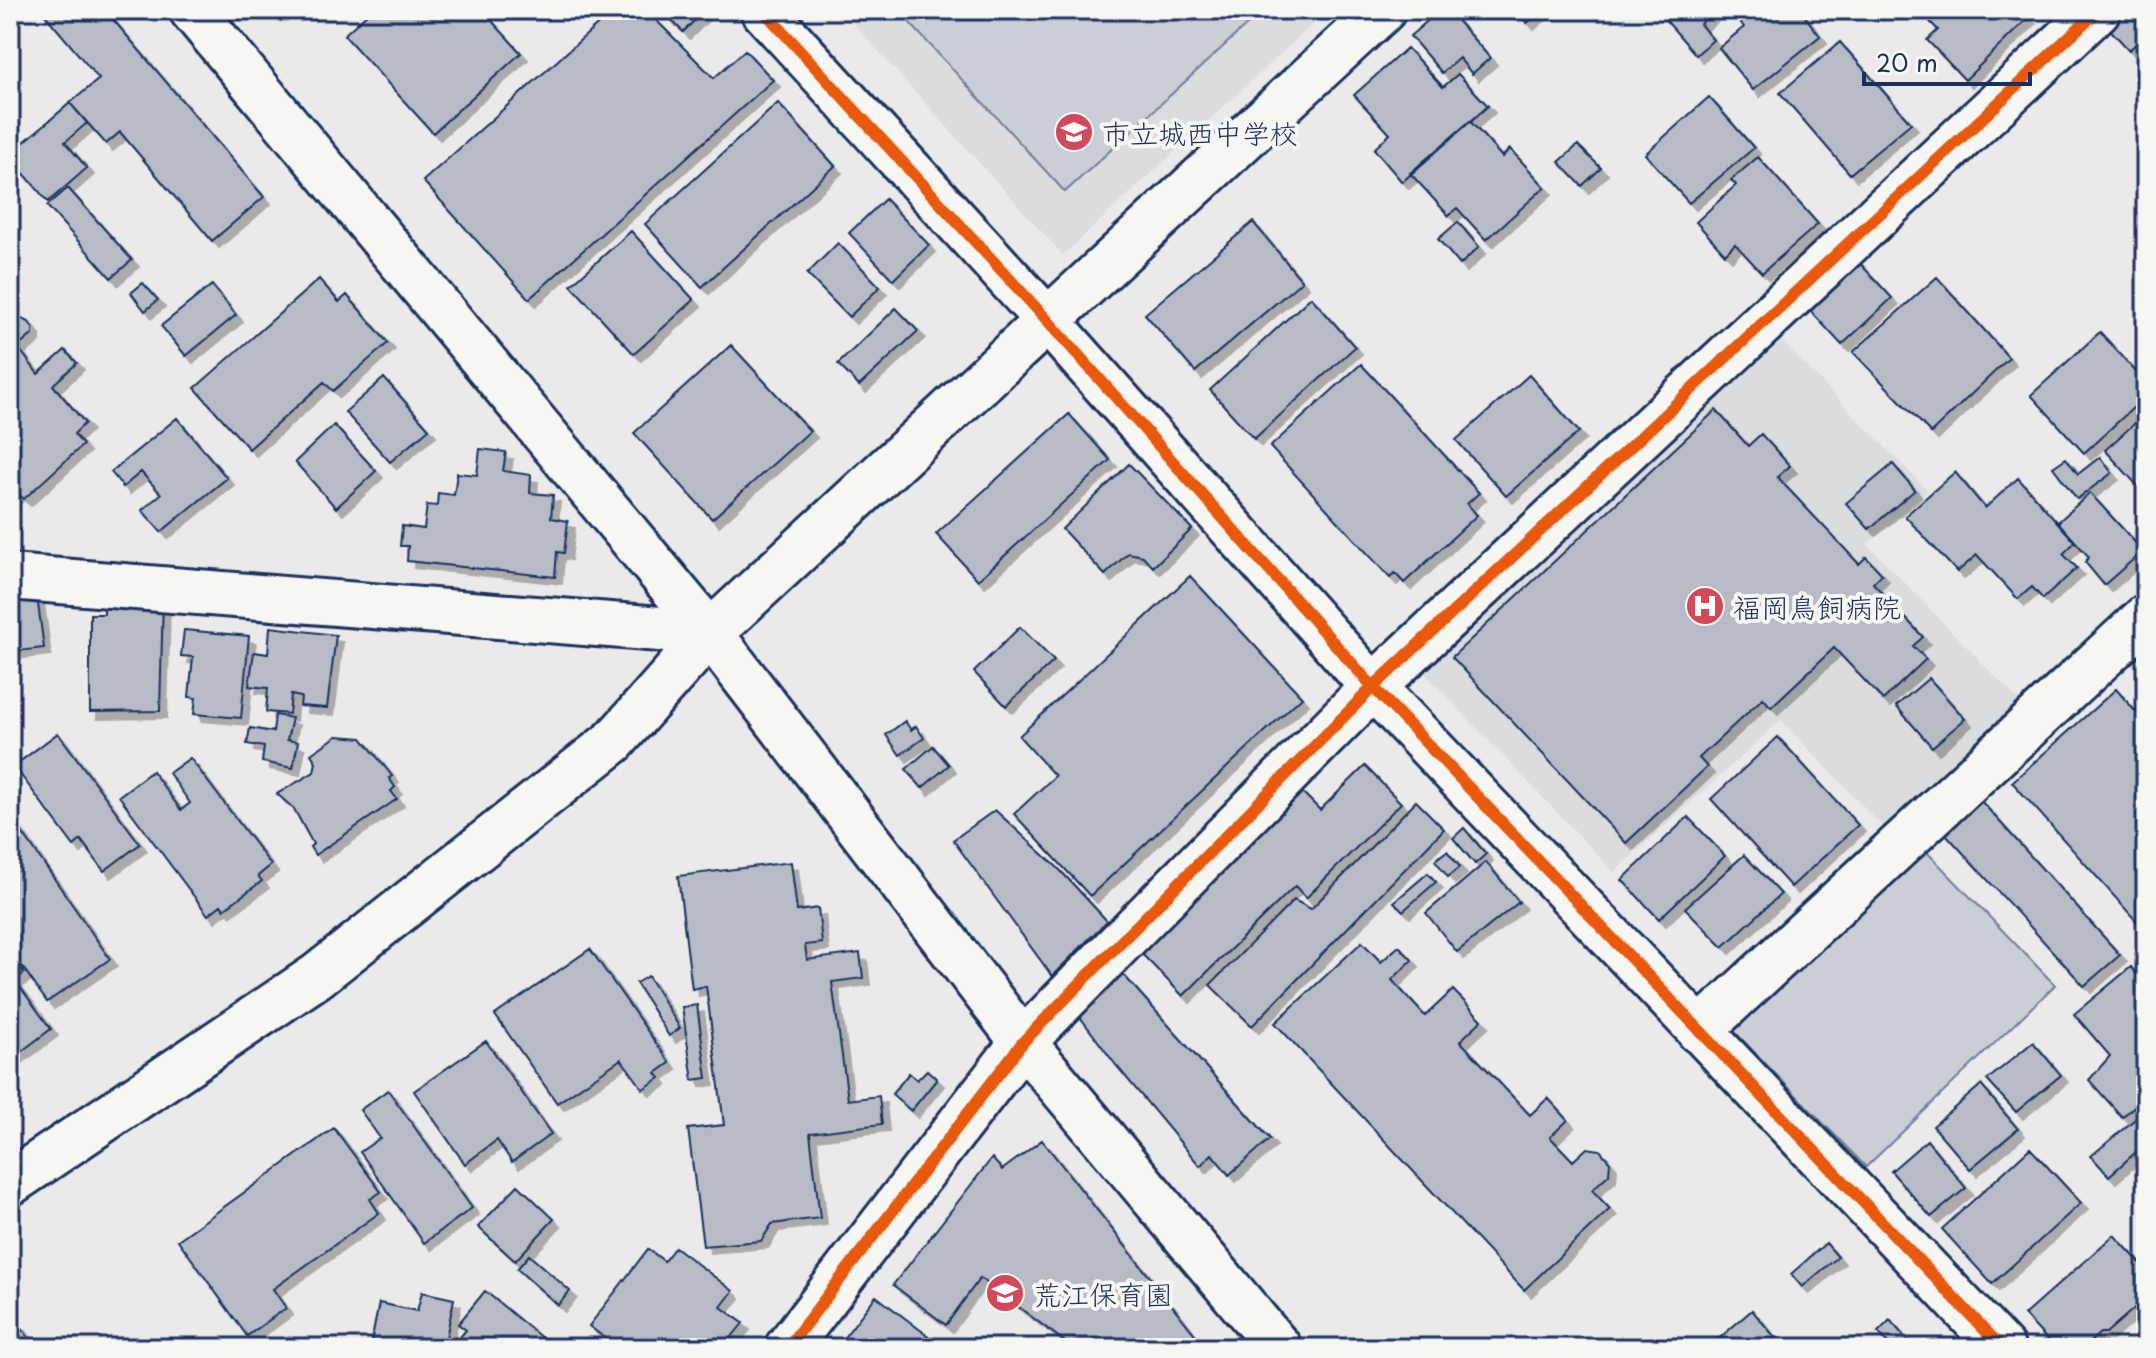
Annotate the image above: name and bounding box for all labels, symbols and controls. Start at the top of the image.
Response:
scale bar [1864,36,2030,86]
text: 20 m [1876,44,1938,80]
school or university icon: 市立城西中学校 [1053,111,1095,153]
place label: 市立城西中学校 [1102,111,1298,154]
hospital icon: 福岡鳥飼病院 [1684,585,1726,627]
place label: 福岡鳥飼病院 [1733,585,1901,628]
school or university icon: 荒江保育園 [984,1272,1026,1314]
place label: 荒江保育園 [1033,1272,1173,1315]

